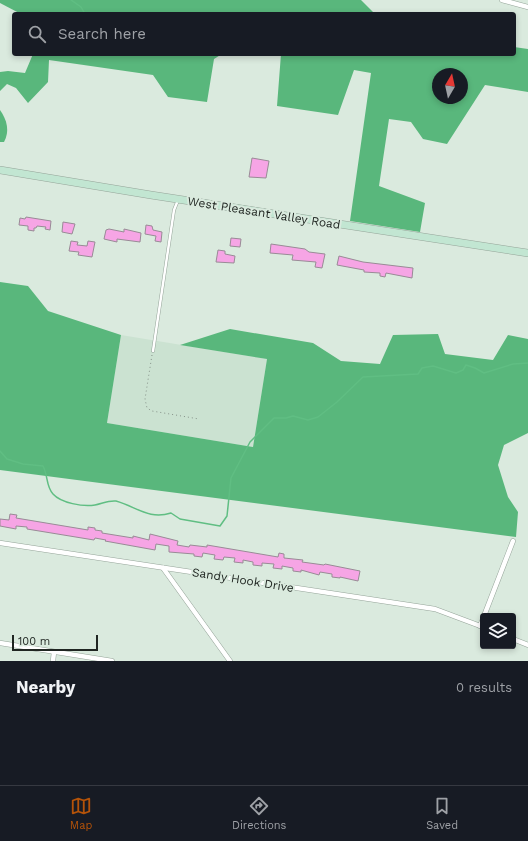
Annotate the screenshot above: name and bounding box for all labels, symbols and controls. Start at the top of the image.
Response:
search box [12,12,516,56]
icon: search [26,23,48,45]
text: Search here [58,25,146,43]
north arrow [432,68,468,104]
street label: West Pleasant Valley Road [187,194,341,232]
street label: Sandy Hook Drive [191,565,295,595]
map controls [480,613,516,649]
button: layers [480,613,516,649]
scale bar [12,633,98,652]
text: 100 m [18,635,50,648]
text: Nearby [16,677,75,697]
text: 0 results [456,680,512,695]
tab: Map [70,795,92,832]
tab: Directions [232,795,286,832]
tab: Saved [426,795,458,832]

